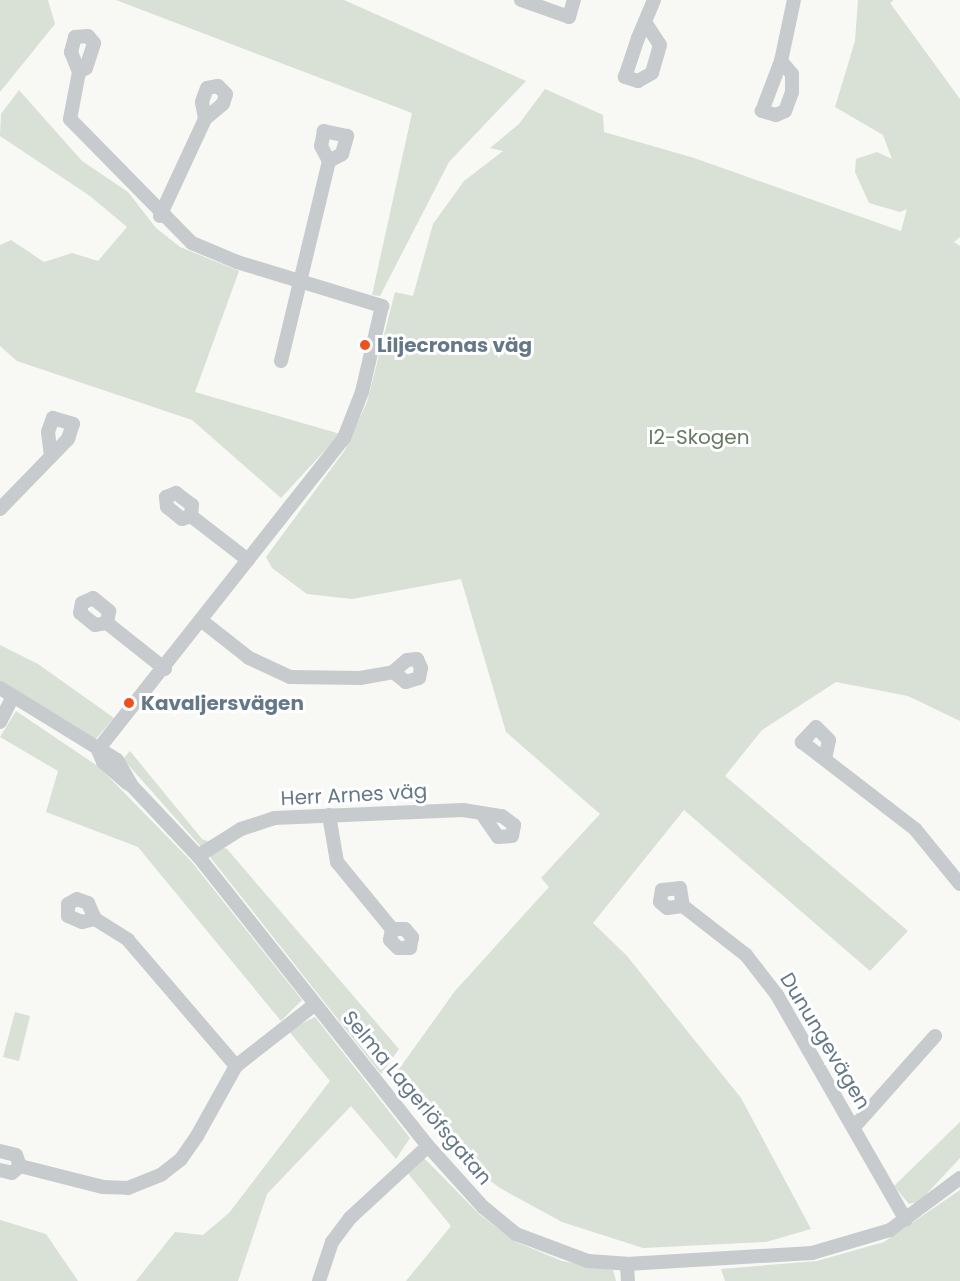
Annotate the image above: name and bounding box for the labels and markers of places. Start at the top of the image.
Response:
place label: Liljecronas väg [377,333,532,357]
marker: Liljecronas väg [358,338,372,352]
place label: Kavaljersvägen [141,691,304,715]
marker: Kavaljersvägen [122,696,136,710]

